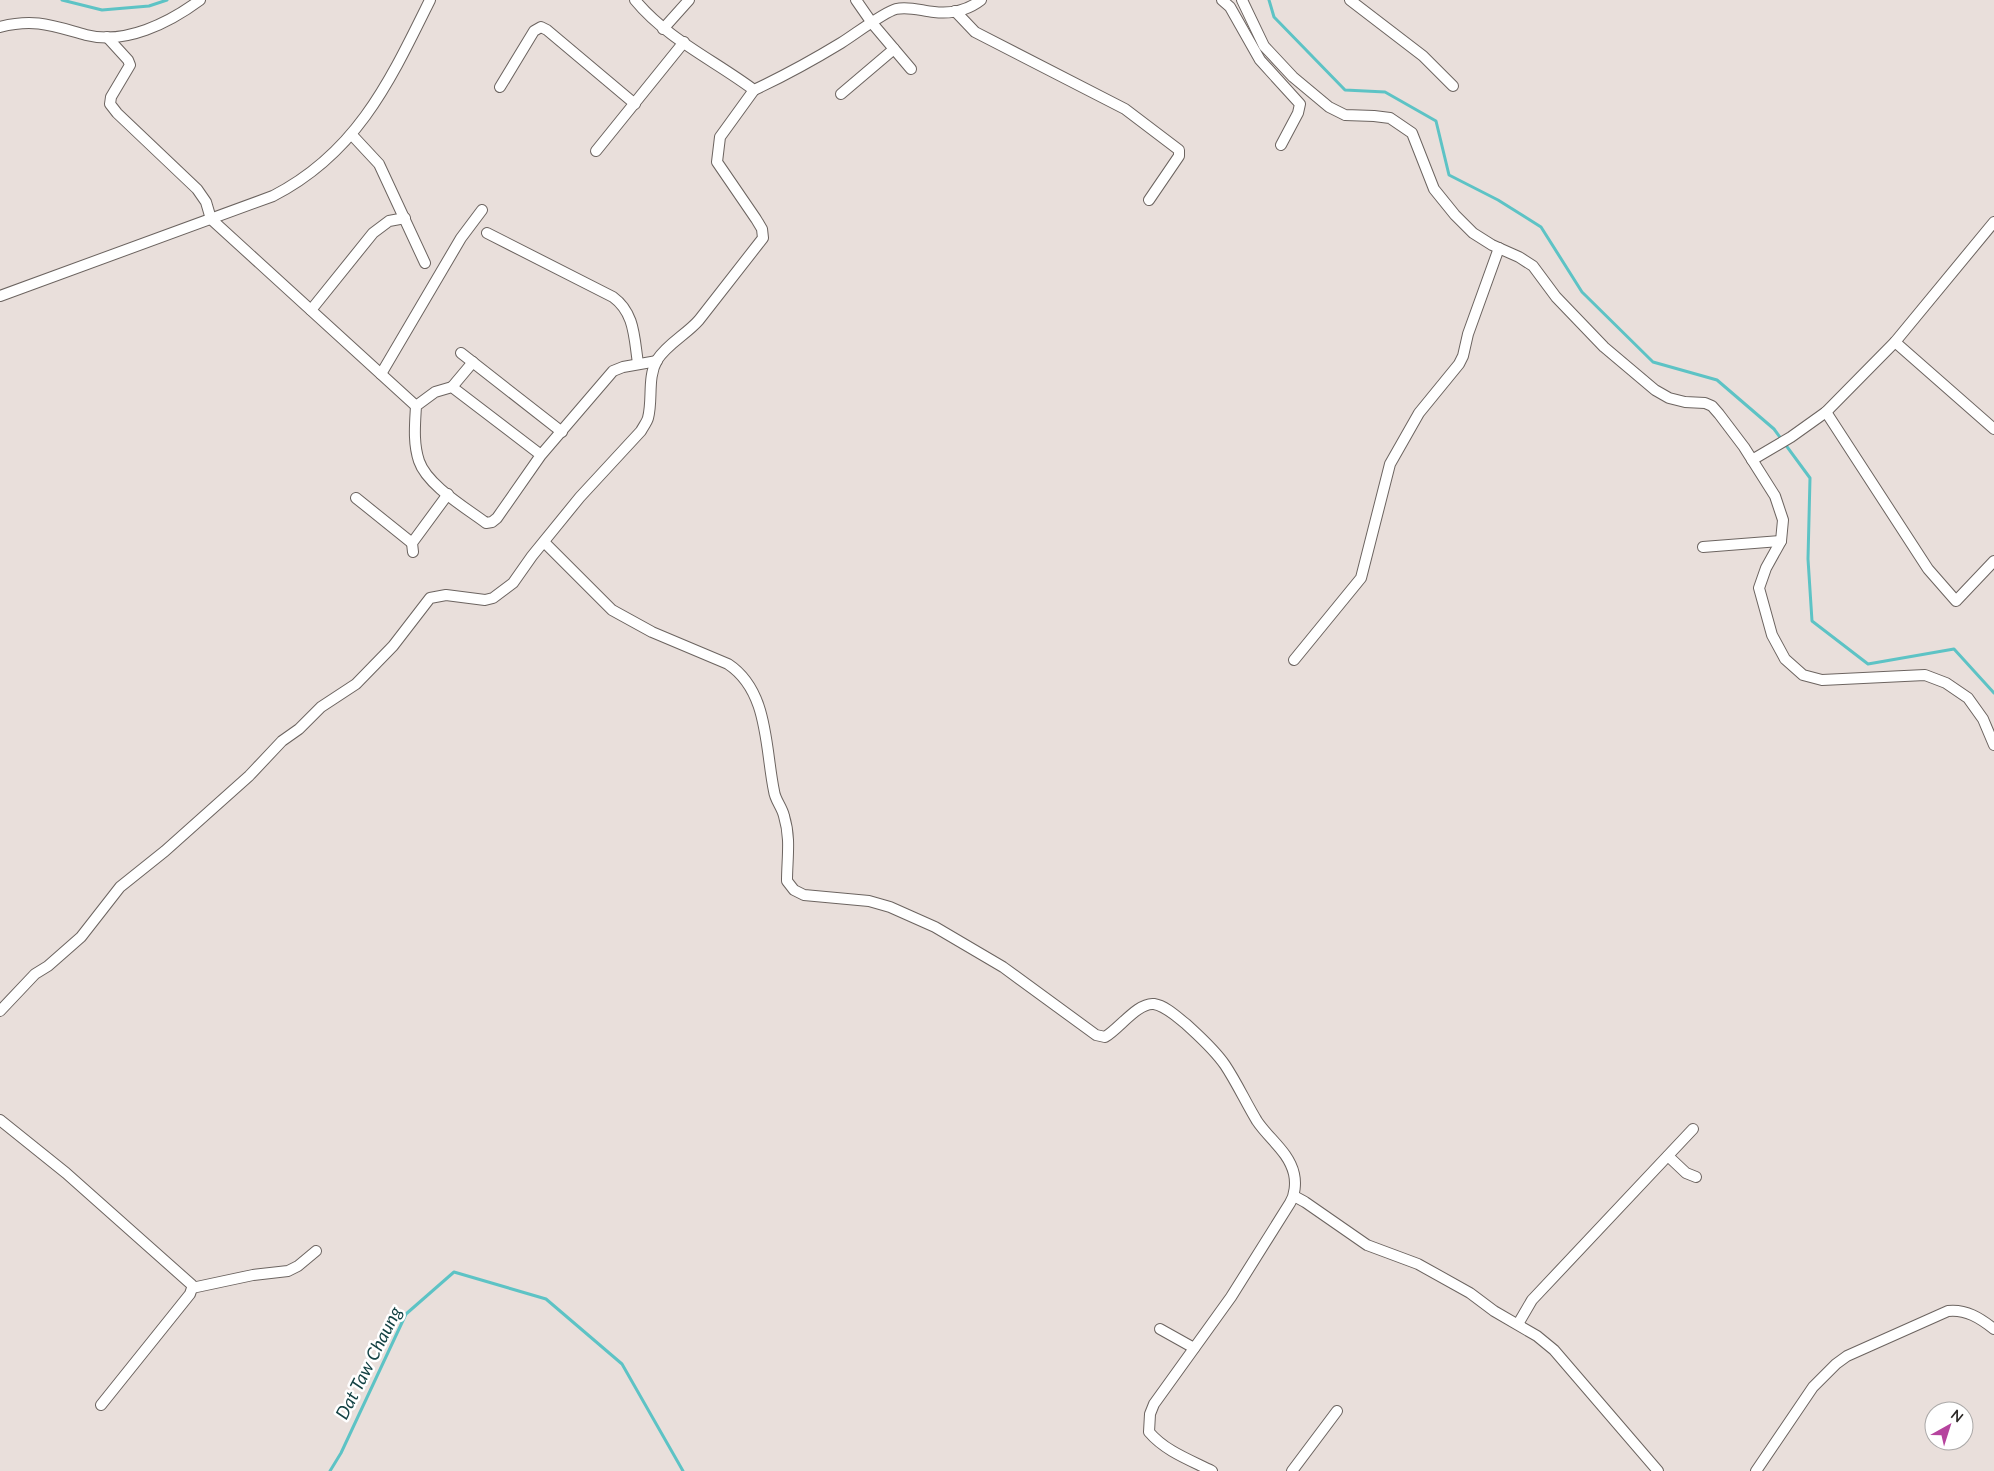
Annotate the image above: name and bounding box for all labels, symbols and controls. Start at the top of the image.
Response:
water label: Dat Taw Chaung [330,1302,406,1423]
north arrow [1924,1401,1974,1451]
text: N [1948,1406,1967,1426]

